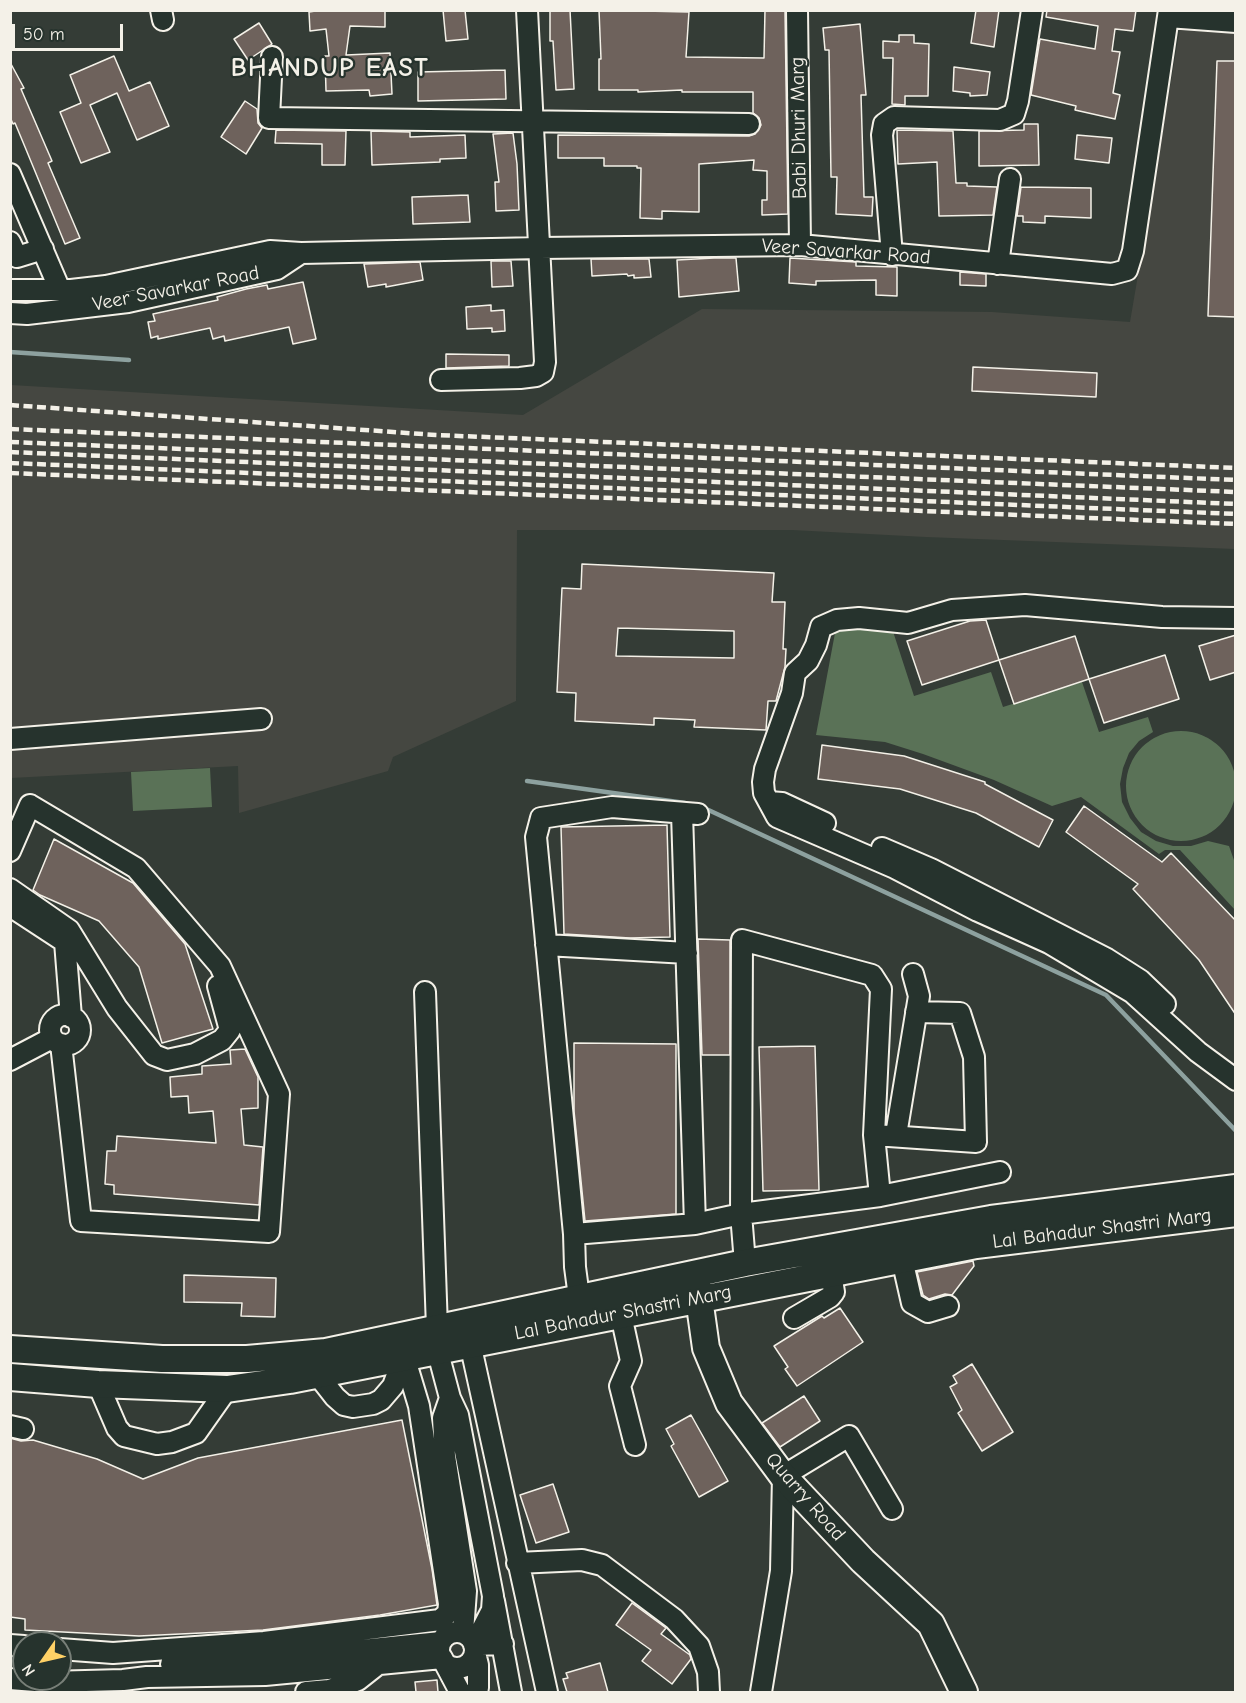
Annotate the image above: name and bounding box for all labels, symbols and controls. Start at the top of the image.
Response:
scale bar [15,12,126,50]
text: 50 m [23,24,65,45]
district label: BHANDUP EAST [231,53,429,85]
street label: Babi Dhuri Marg [786,57,812,199]
street label: Veer Savarkar Road [761,234,931,270]
street label: Veer Savarkar Road [91,261,261,317]
street label: Lal Bahadur Shastri Marg [991,1204,1213,1254]
street label: Lal Bahadur Shastri Marg [512,1280,734,1346]
street label: Quarry Road [760,1448,850,1546]
north arrow [12,1631,72,1691]
text: N [18,1661,39,1679]

